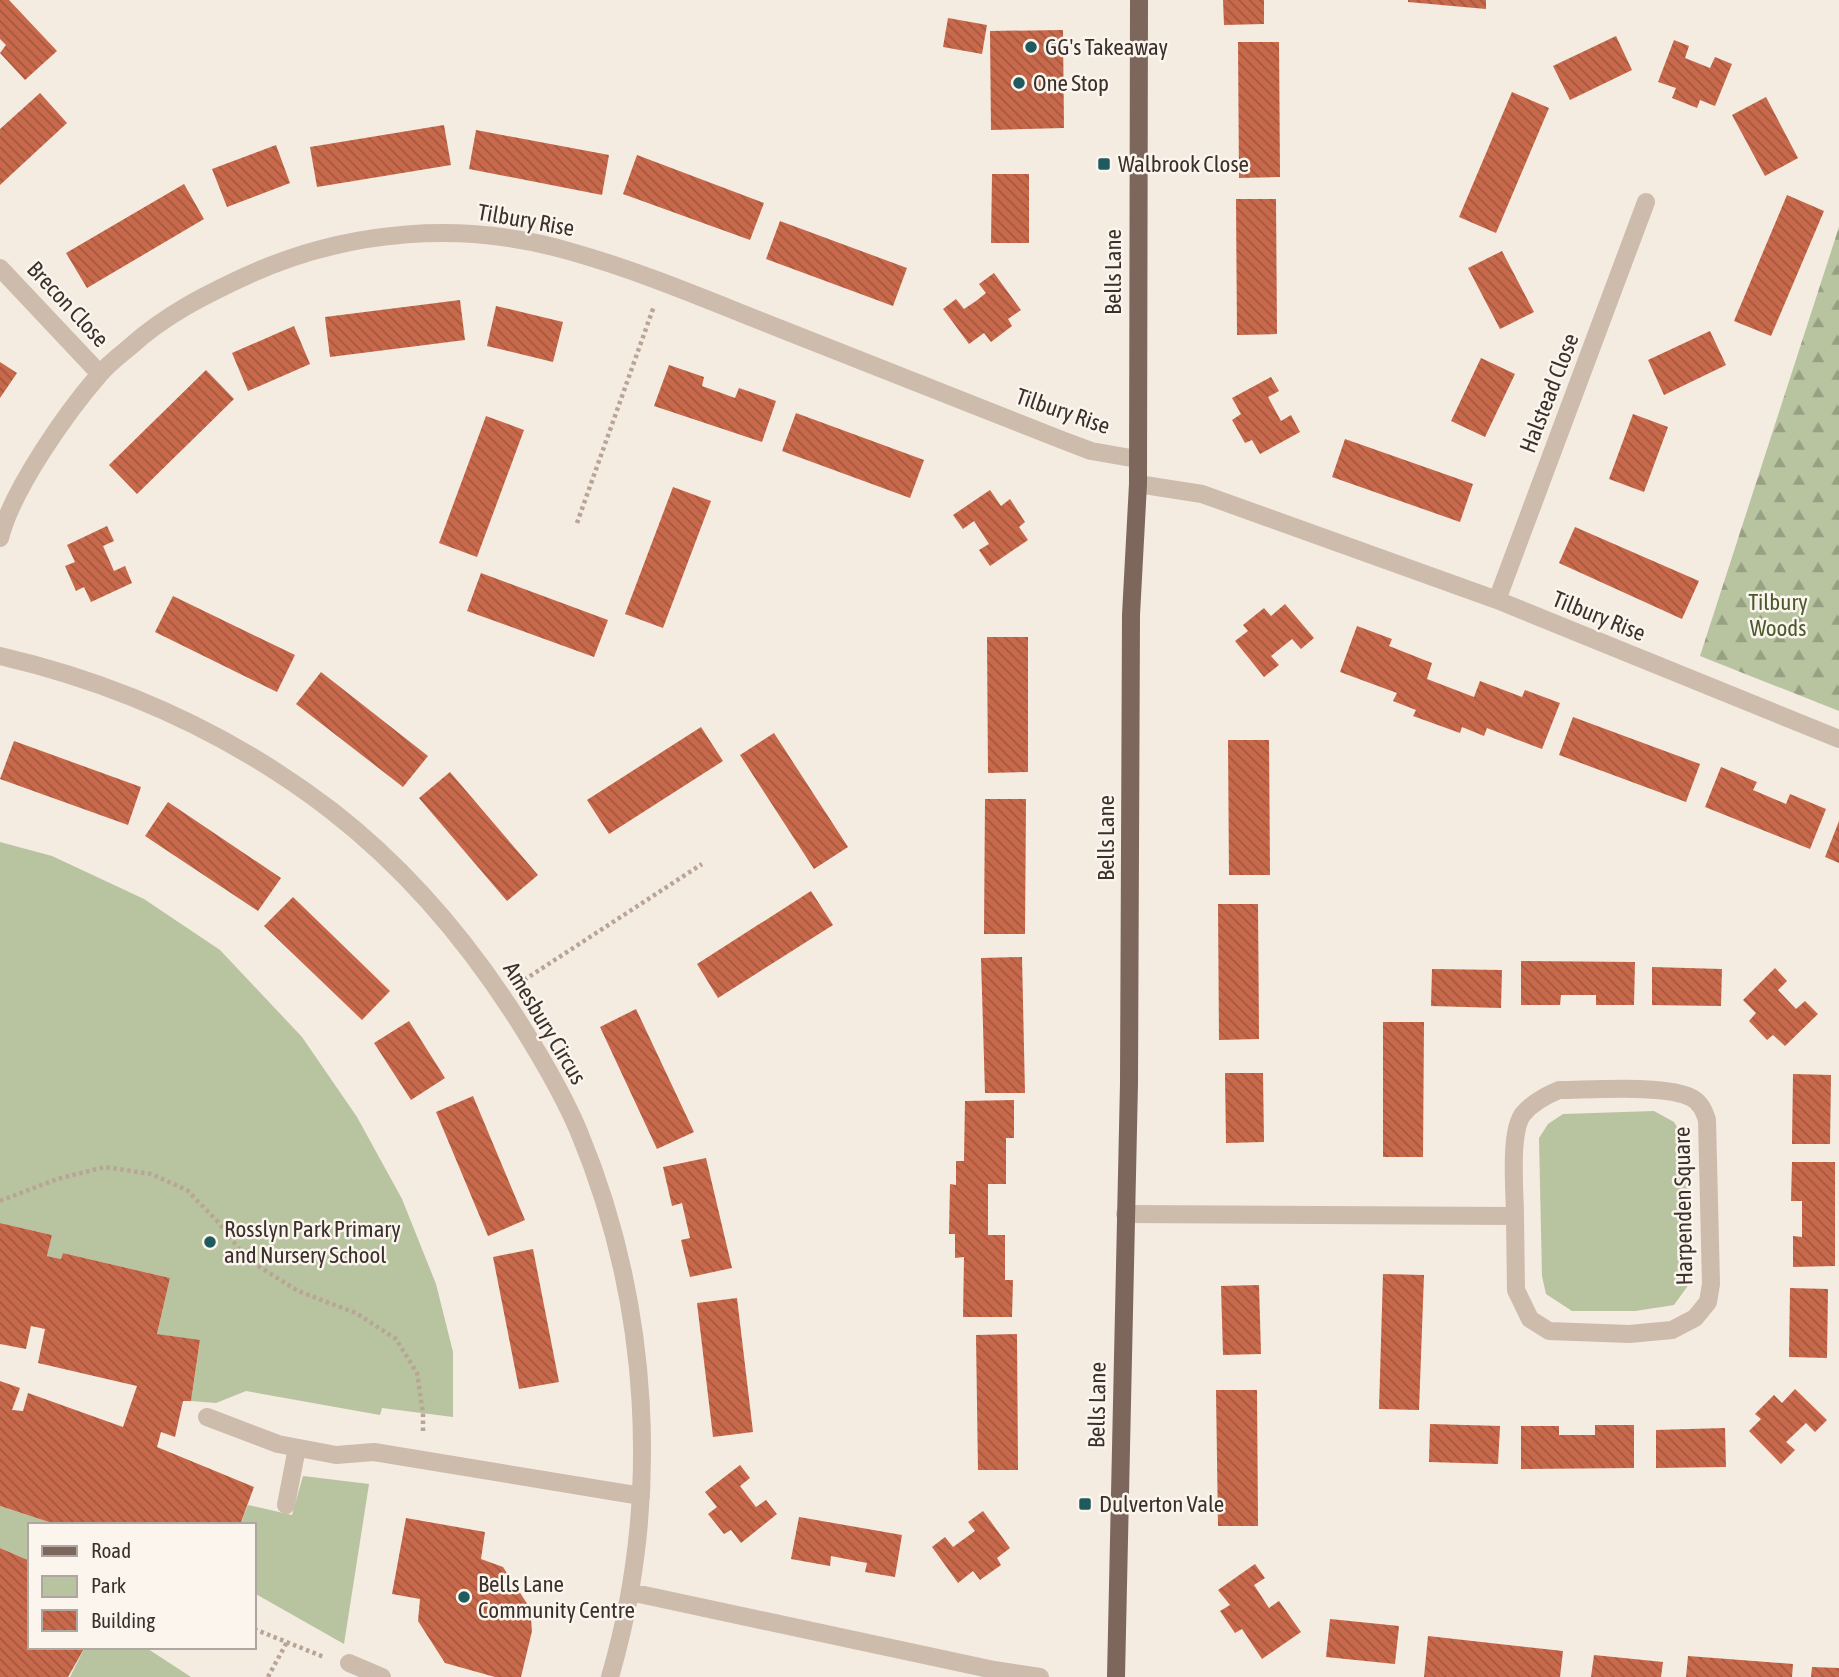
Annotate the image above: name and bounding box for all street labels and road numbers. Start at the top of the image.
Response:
street label: Tilbury Rise [476,199,576,241]
street label: Bells Lane [1100,229,1126,315]
street label: Brecon Close [22,256,114,352]
street label: Halstead Close [1514,330,1584,456]
street label: Tilbury Rise [1013,383,1113,439]
street label: Tilbury Rise [1549,586,1649,646]
street label: Bells Lane [1093,795,1119,881]
street label: Amesbury Circus [498,957,592,1089]
street label: Harpenden Square [1669,1126,1697,1286]
street label: Bells Lane [1083,1362,1111,1448]

